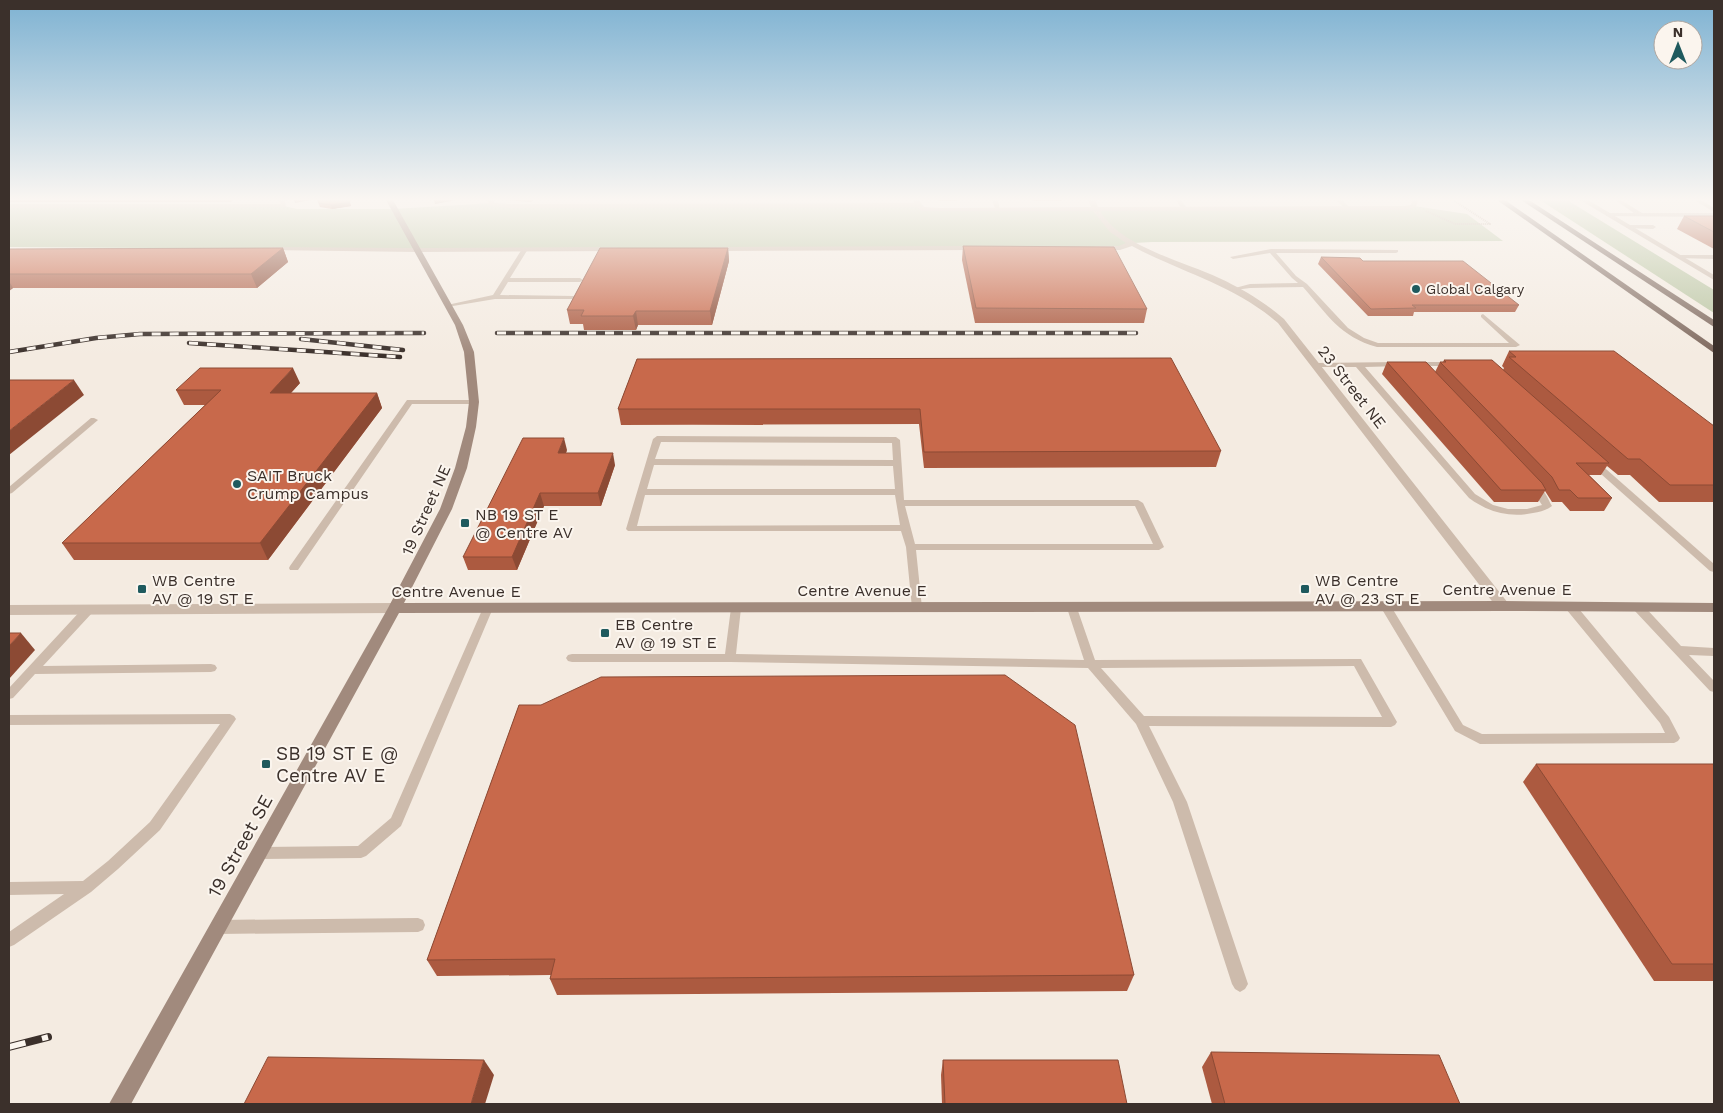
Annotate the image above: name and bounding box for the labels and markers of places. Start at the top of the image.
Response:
place label: Global Calgary [1426,281,1525,297]
marker: Global Calgary [1410,283,1422,295]
place label: SAIT Bruck Crump Campus [247,466,369,503]
marker: SAIT Bruck Crump Campus [231,478,243,490]
place label: NB 19 ST E @ Centre AV [475,505,573,542]
marker: NB 19 ST E @ Centre AV [459,517,471,529]
place label: WB Centre AV @ 19 ST E [152,571,254,608]
place label: WB Centre AV @ 23 ST E [1315,571,1419,608]
marker: WB Centre AV @ 19 ST E [136,583,148,595]
marker: WB Centre AV @ 23 ST E [1299,583,1311,595]
place label: EB Centre AV @ 19 ST E [615,615,717,652]
marker: EB Centre AV @ 19 ST E [599,627,611,639]
place label: SB 19 ST E @ Centre AV E [276,742,398,787]
marker: SB 19 ST E @ Centre AV E [260,758,272,770]

